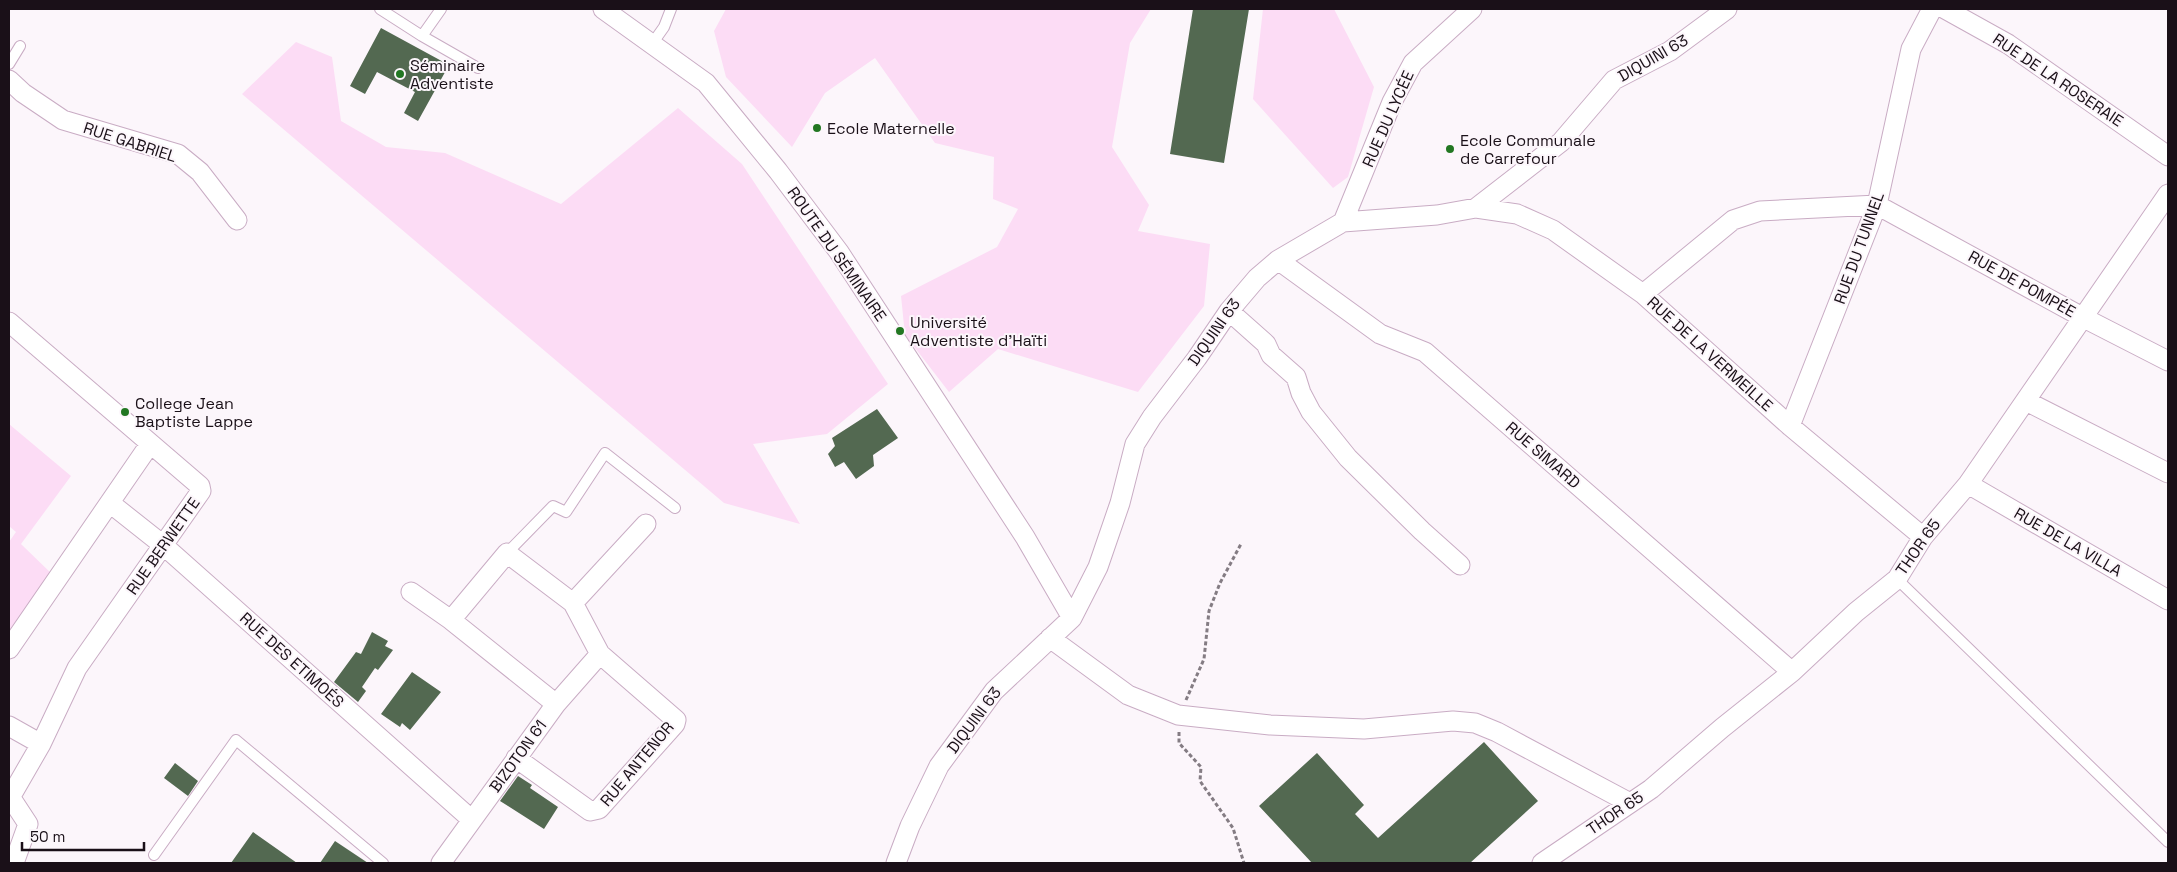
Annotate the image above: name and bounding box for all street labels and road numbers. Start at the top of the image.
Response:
street label: DIQUINI 63 [1614,29,1692,87]
street label: RUE DE LA ROSERAIE [1989,29,2127,131]
street label: RUE DU LYCÉE [1357,67,1419,171]
street label: RUE GABRIEL [81,117,180,167]
street label: ROUTE DU SÉMINAIRE [783,183,891,325]
street label: RUE DU TUNNEL [1829,189,1889,307]
street label: RUE DE POMPÉE [1965,246,2079,322]
street label: RUE DE LA VERMEILLE [1643,292,1777,416]
street label: DIQUINI 63 [1183,294,1245,370]
street label: RUE SIMARD [1501,417,1585,493]
street label: RUE BERWETTE [122,493,204,599]
street label: RUE DE LA VILLA [2010,503,2126,581]
street label: THOR 65 [1891,515,1945,579]
street label: RUE DES ETIMOÉS [236,608,349,712]
street label: DIQUINI 63 [942,683,1006,757]
street label: BIZOTON 61 [485,716,551,796]
street label: RUE ANTENOR [595,717,679,811]
street label: THOR 65 [1583,786,1647,840]

